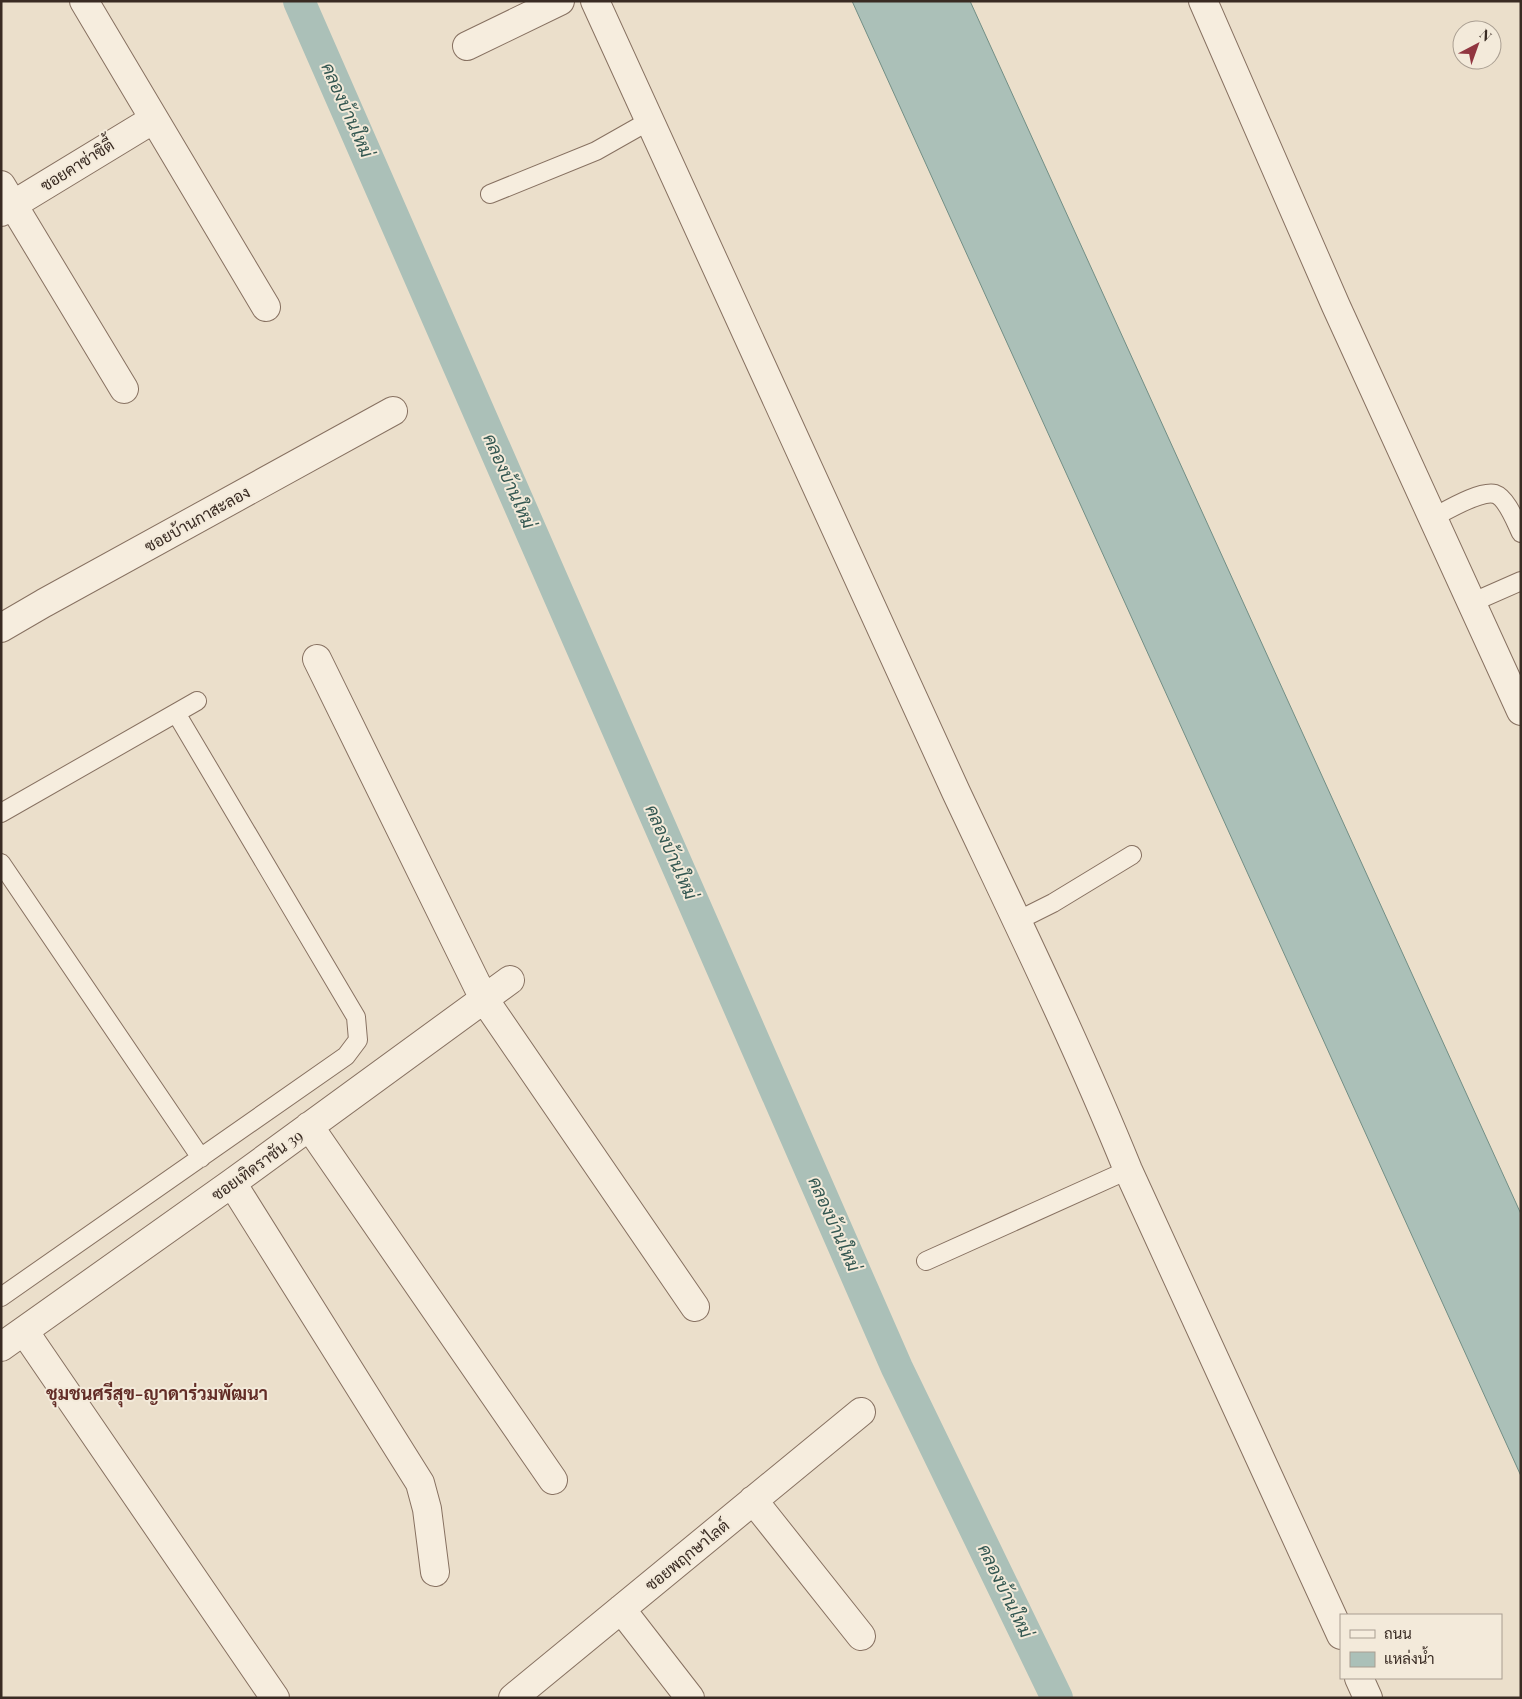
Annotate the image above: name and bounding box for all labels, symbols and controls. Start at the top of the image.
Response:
north arrow [1452,20,1502,70]
text: N [1476,24,1496,45]
water label: คลองบ้านใหม่ [316,58,380,162]
street label: ซอยคาซ่าซิตี้ [34,131,118,195]
water label: คลองบ้านใหม่ [478,429,542,533]
street label: ซอยบ้านกาสะลอง [140,481,253,556]
water label: คลองบ้านใหม่ [640,800,704,904]
street label: ซอยเทิดราชัน 39 [207,1124,307,1205]
water label: คลองบ้านใหม่ [803,1172,867,1276]
district label: ชุมชนศรีสุข-ญาดาร่วมพัฒนา [46,1381,268,1408]
street label: ซอยพฤกษาไลต์ [640,1513,733,1595]
water label: คลองบ้านใหม่ [973,1540,1039,1642]
legend [1340,1614,1502,1679]
text: ถนน [1384,1623,1412,1643]
text: แหล่งน้ำ [1384,1646,1435,1668]

